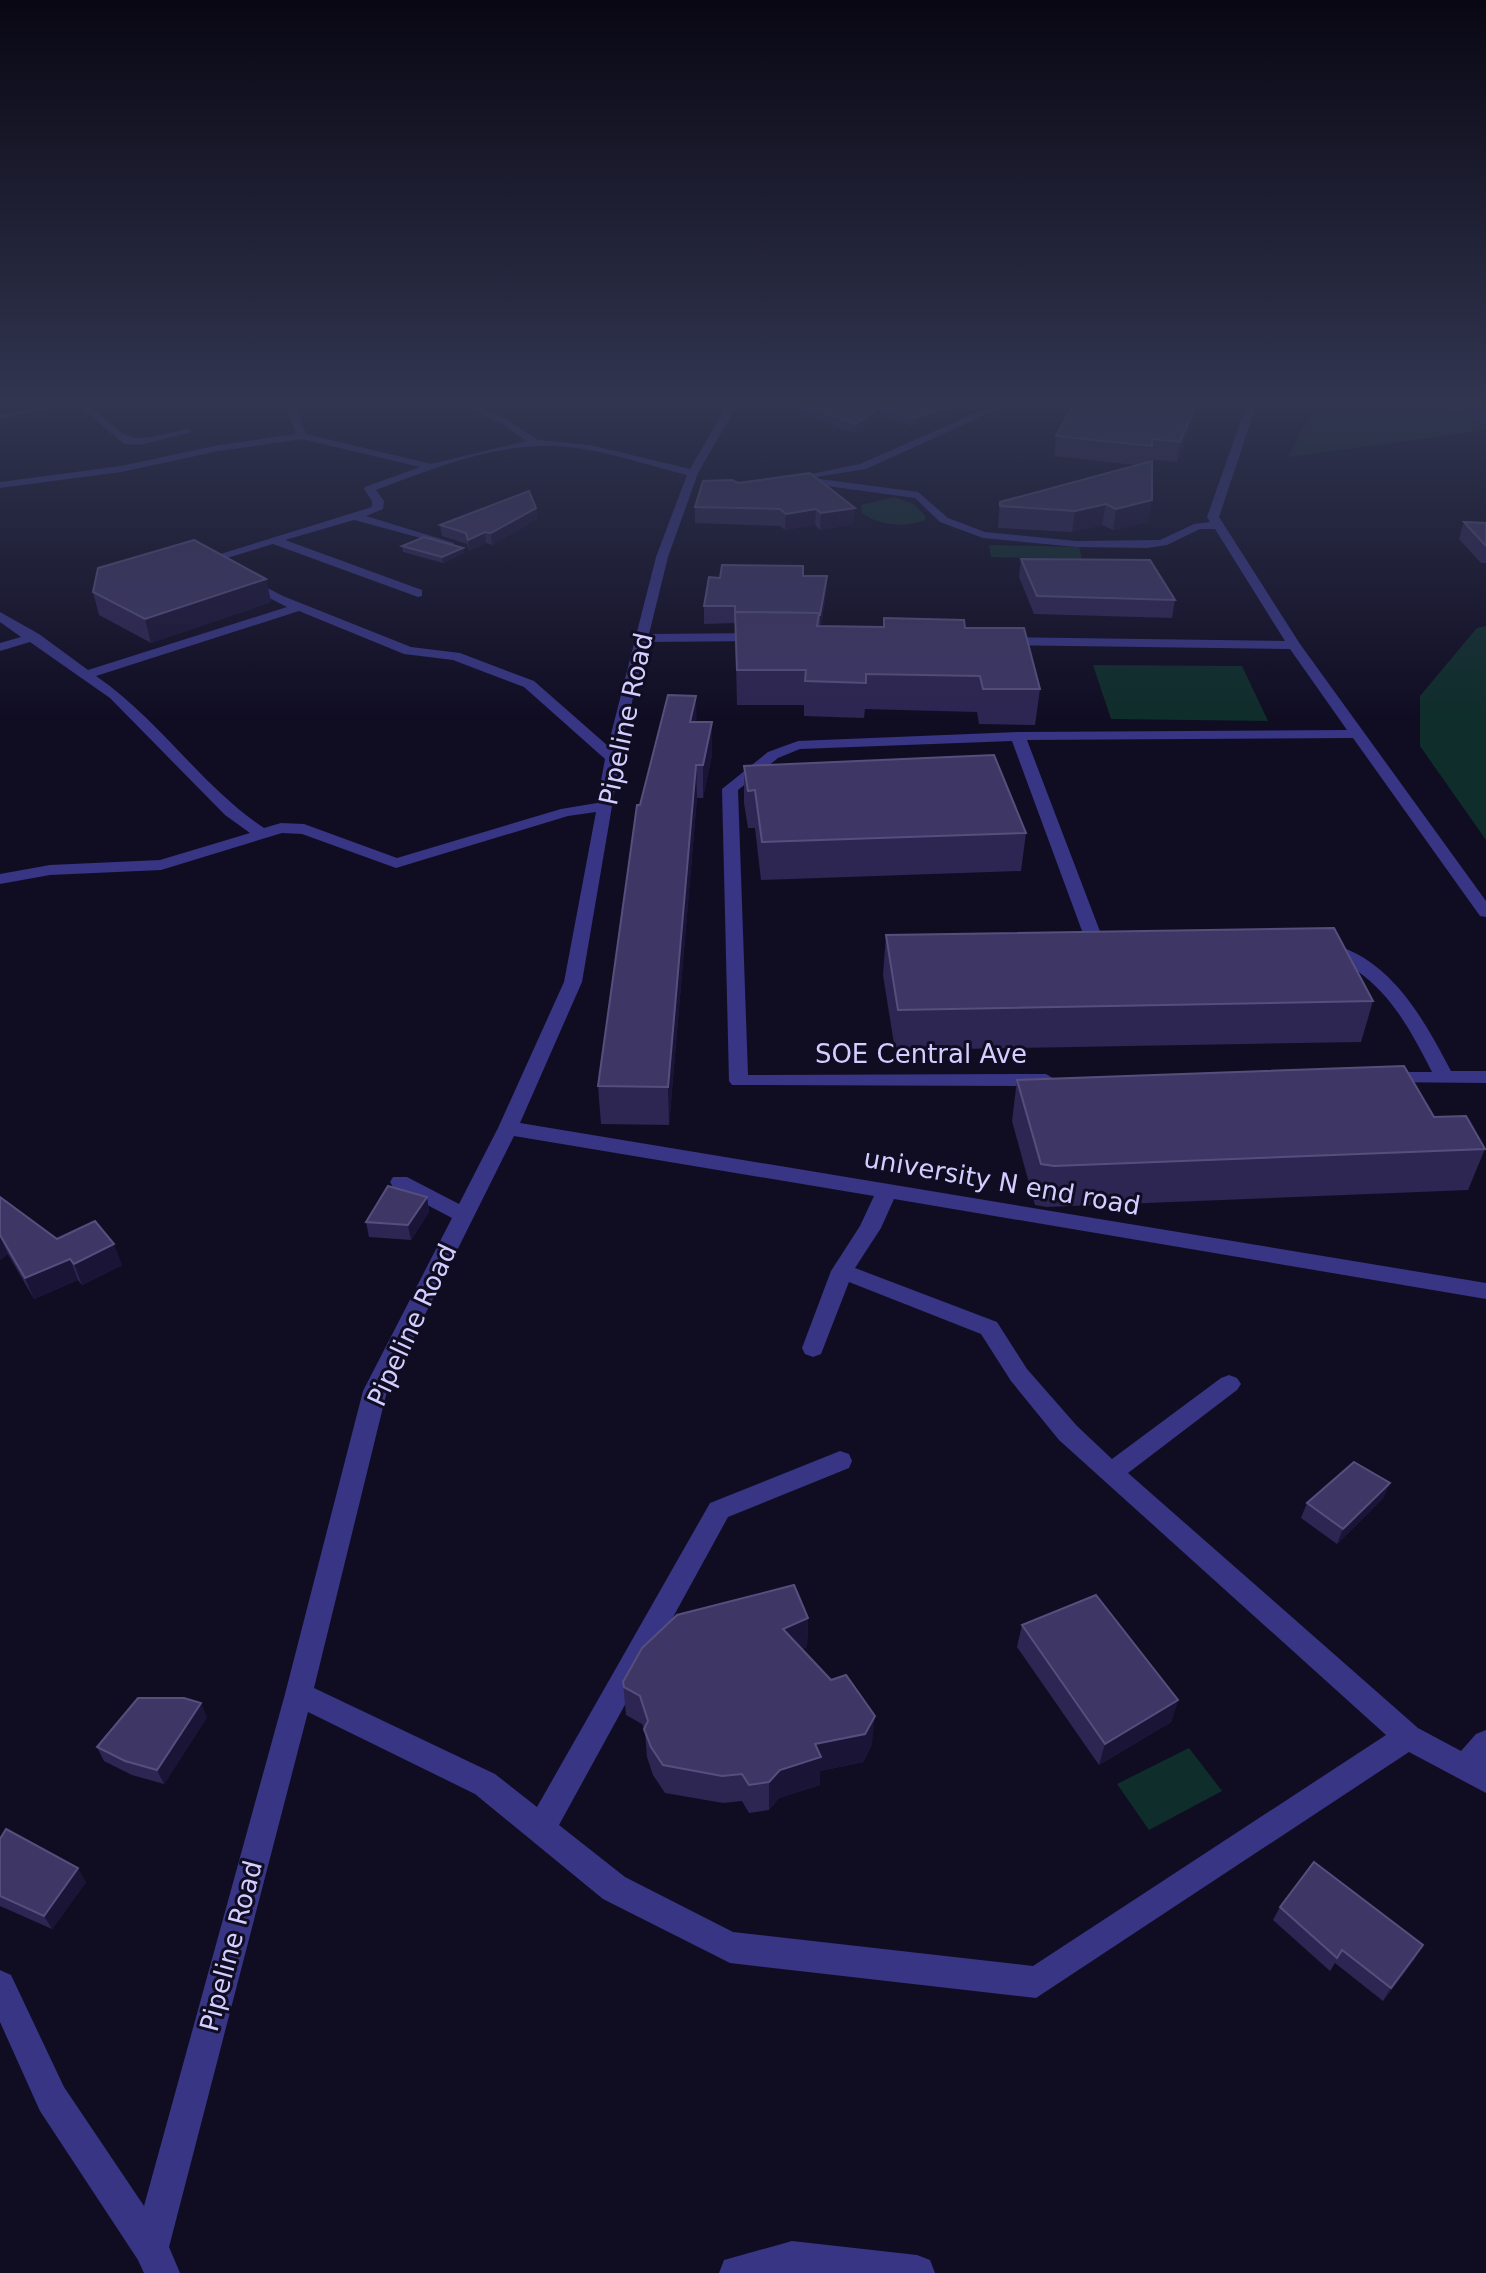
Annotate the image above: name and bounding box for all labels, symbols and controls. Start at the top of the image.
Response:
street label: Pipeline Road [593,630,659,808]
street label: SOE Central Ave [815,1039,1027,1069]
street label: university N end road [861,1143,1143,1221]
street label: Pipeline Road [361,1239,463,1411]
street label: Pipeline Road [194,1857,268,2035]

